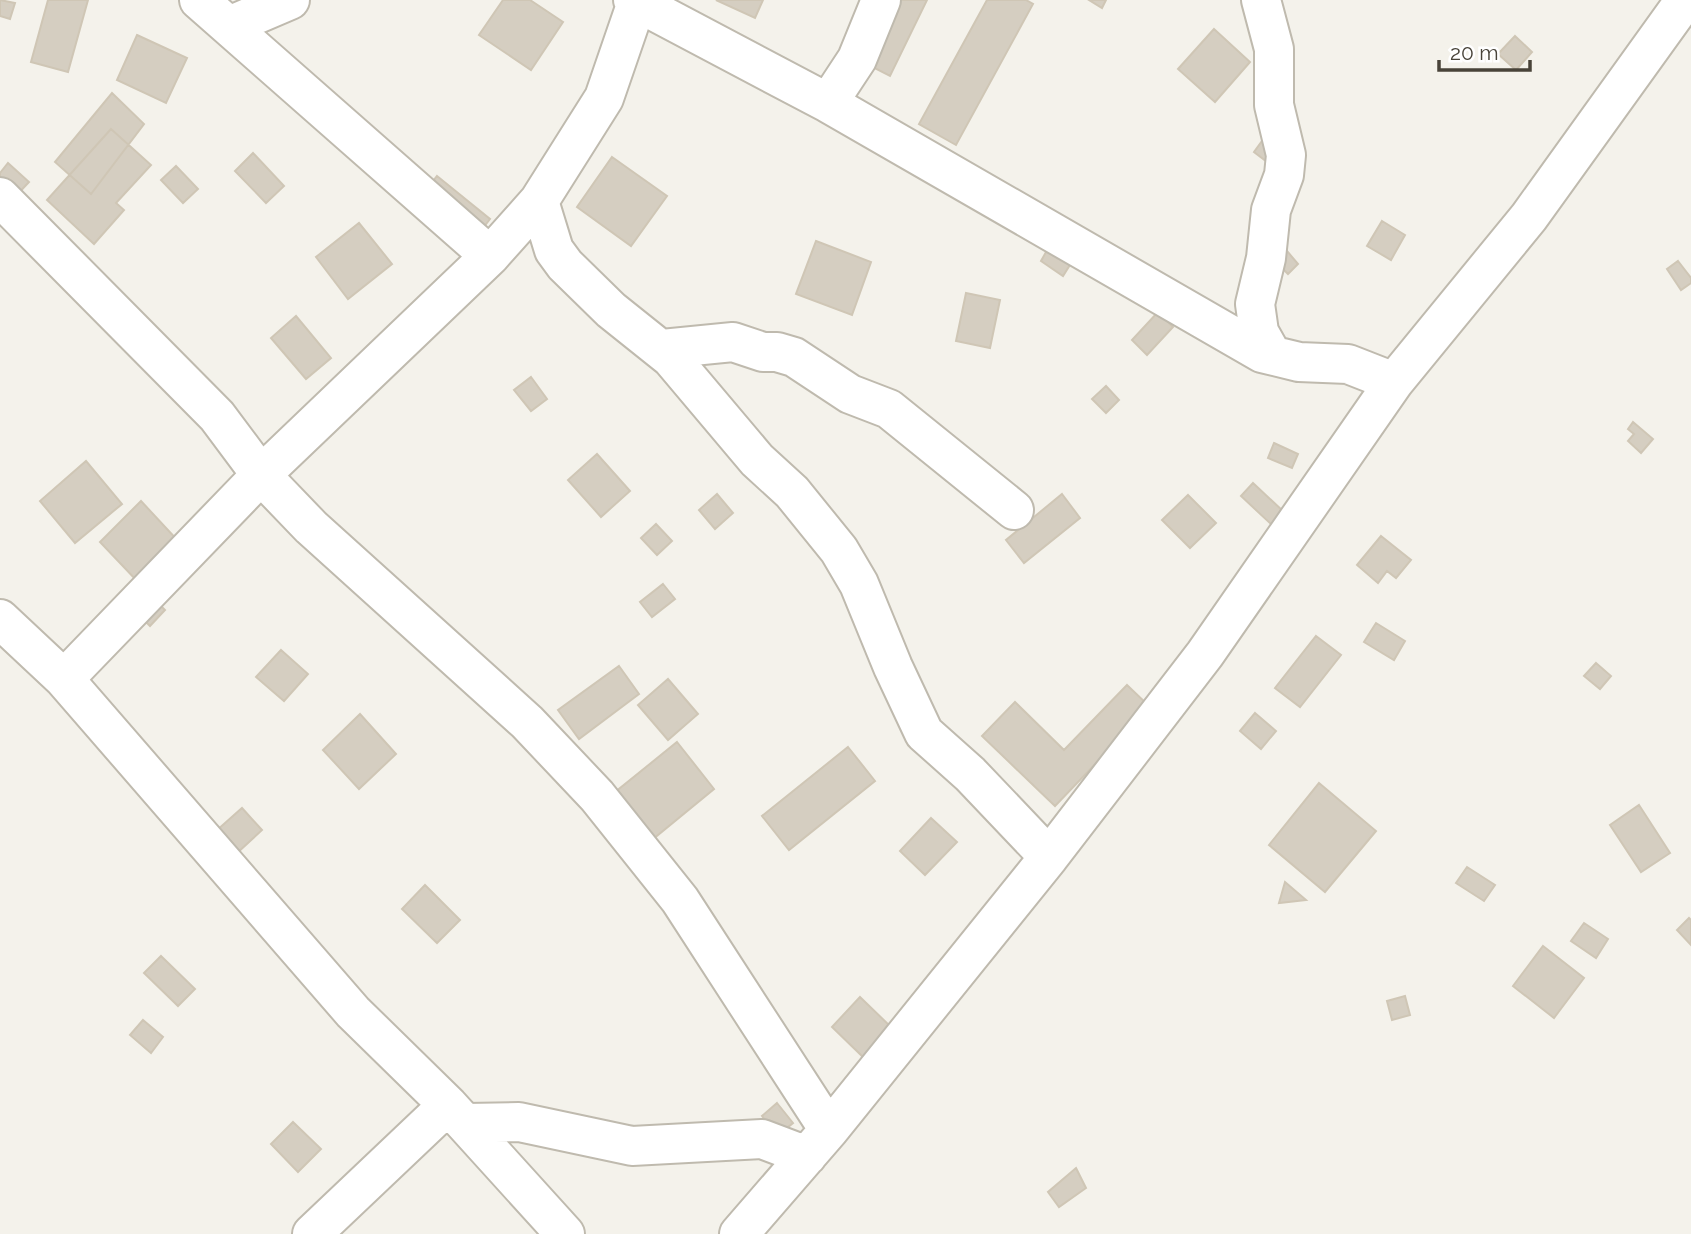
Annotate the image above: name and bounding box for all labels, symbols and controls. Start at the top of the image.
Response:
scale bar [1439,28,1530,72]
text: 20 m [1450,40,1498,65]

